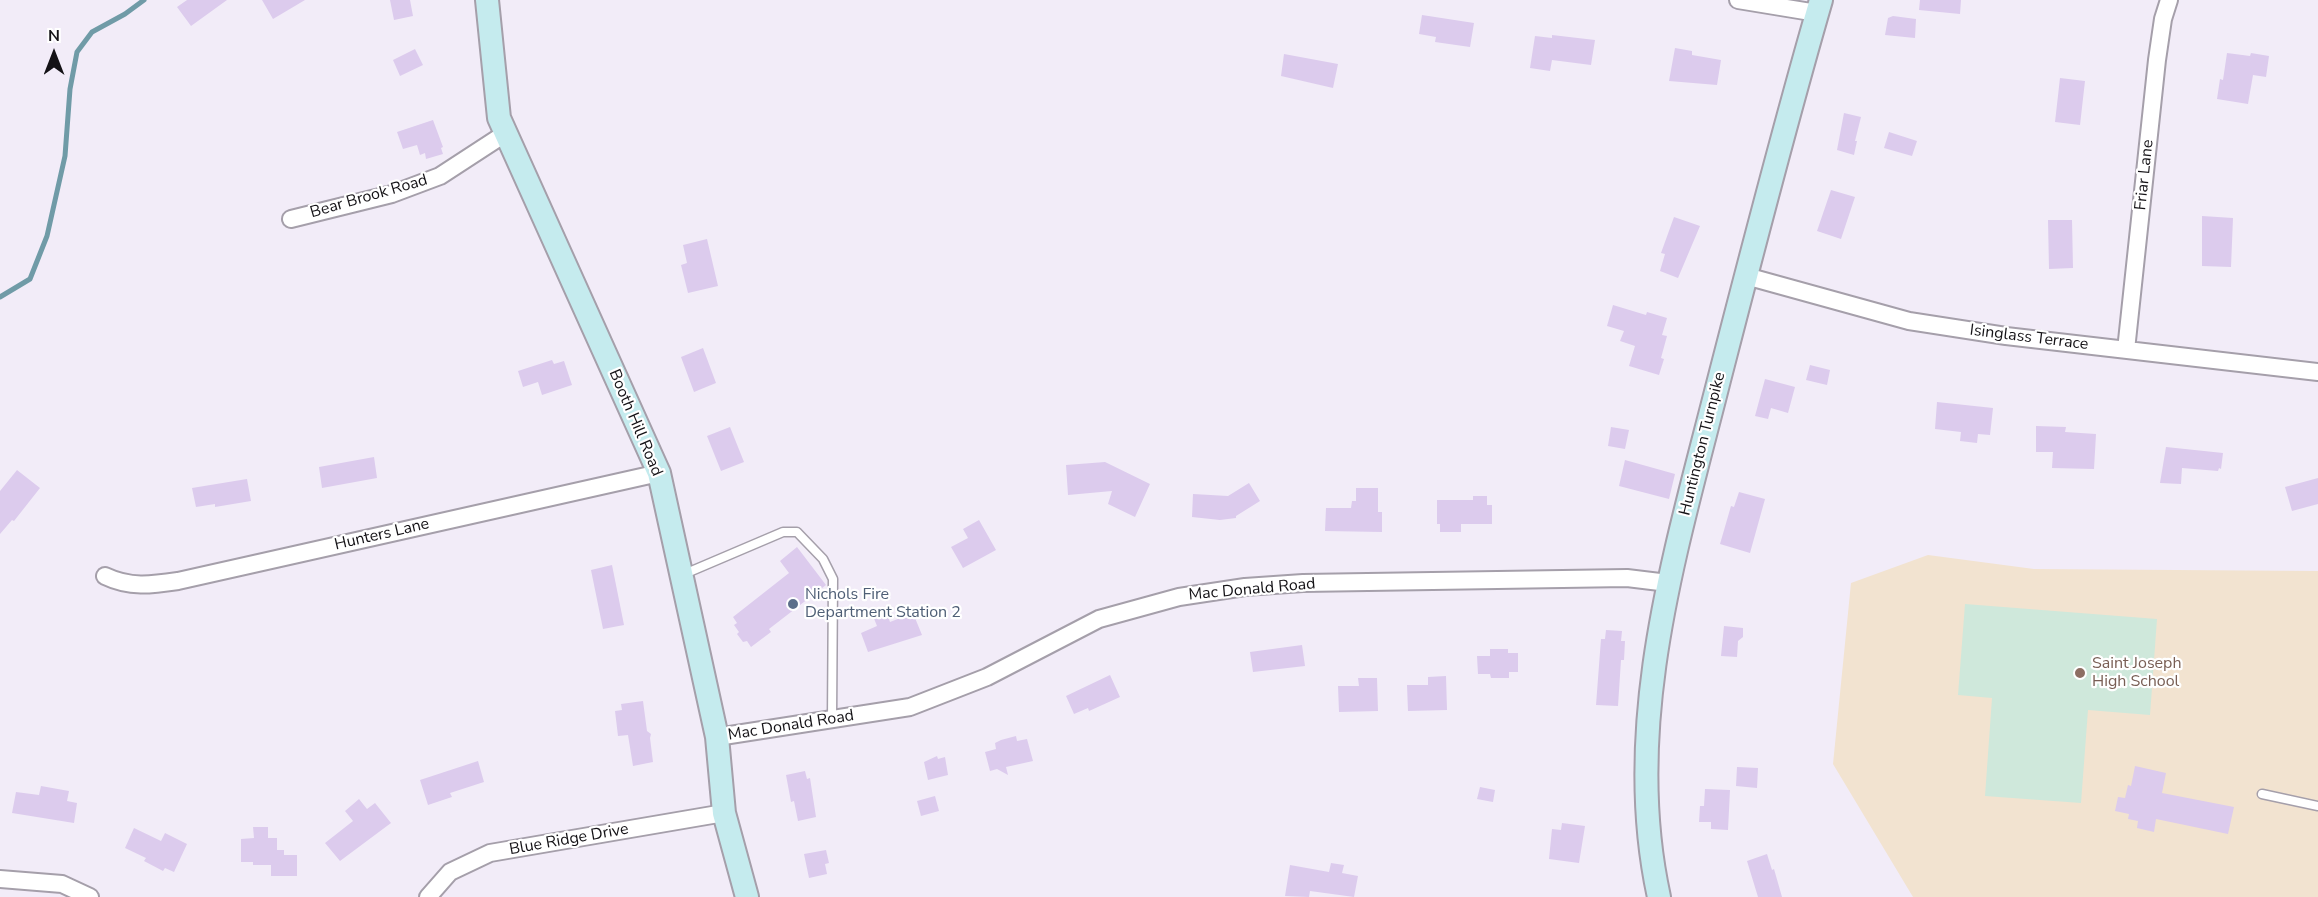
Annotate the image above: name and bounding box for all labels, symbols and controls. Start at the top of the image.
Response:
north arrow [24,24,84,84]
text: N [48,25,60,47]
street label: Friar Lane [2132,139,2158,211]
street label: Bear Brook Road [308,171,430,223]
street label: Isinglass Terrace [1969,321,2089,355]
street label: Booth Hill Road [604,367,666,479]
street label: Huntington Turnpike [1676,370,1730,518]
street label: Hunters Lane [333,515,431,555]
street label: Mac Donald Road [1188,575,1316,605]
place label: Nichols Fire Department Station 2 [805,585,961,623]
marker: Nichols Fire Department Station 2 [786,597,800,611]
place label: Saint Joseph High School [2092,654,2182,692]
marker: Saint Joseph High School [2073,666,2087,680]
street label: Mac Donald Road [727,707,855,745]
street label: Blue Ridge Drive [508,820,630,860]

